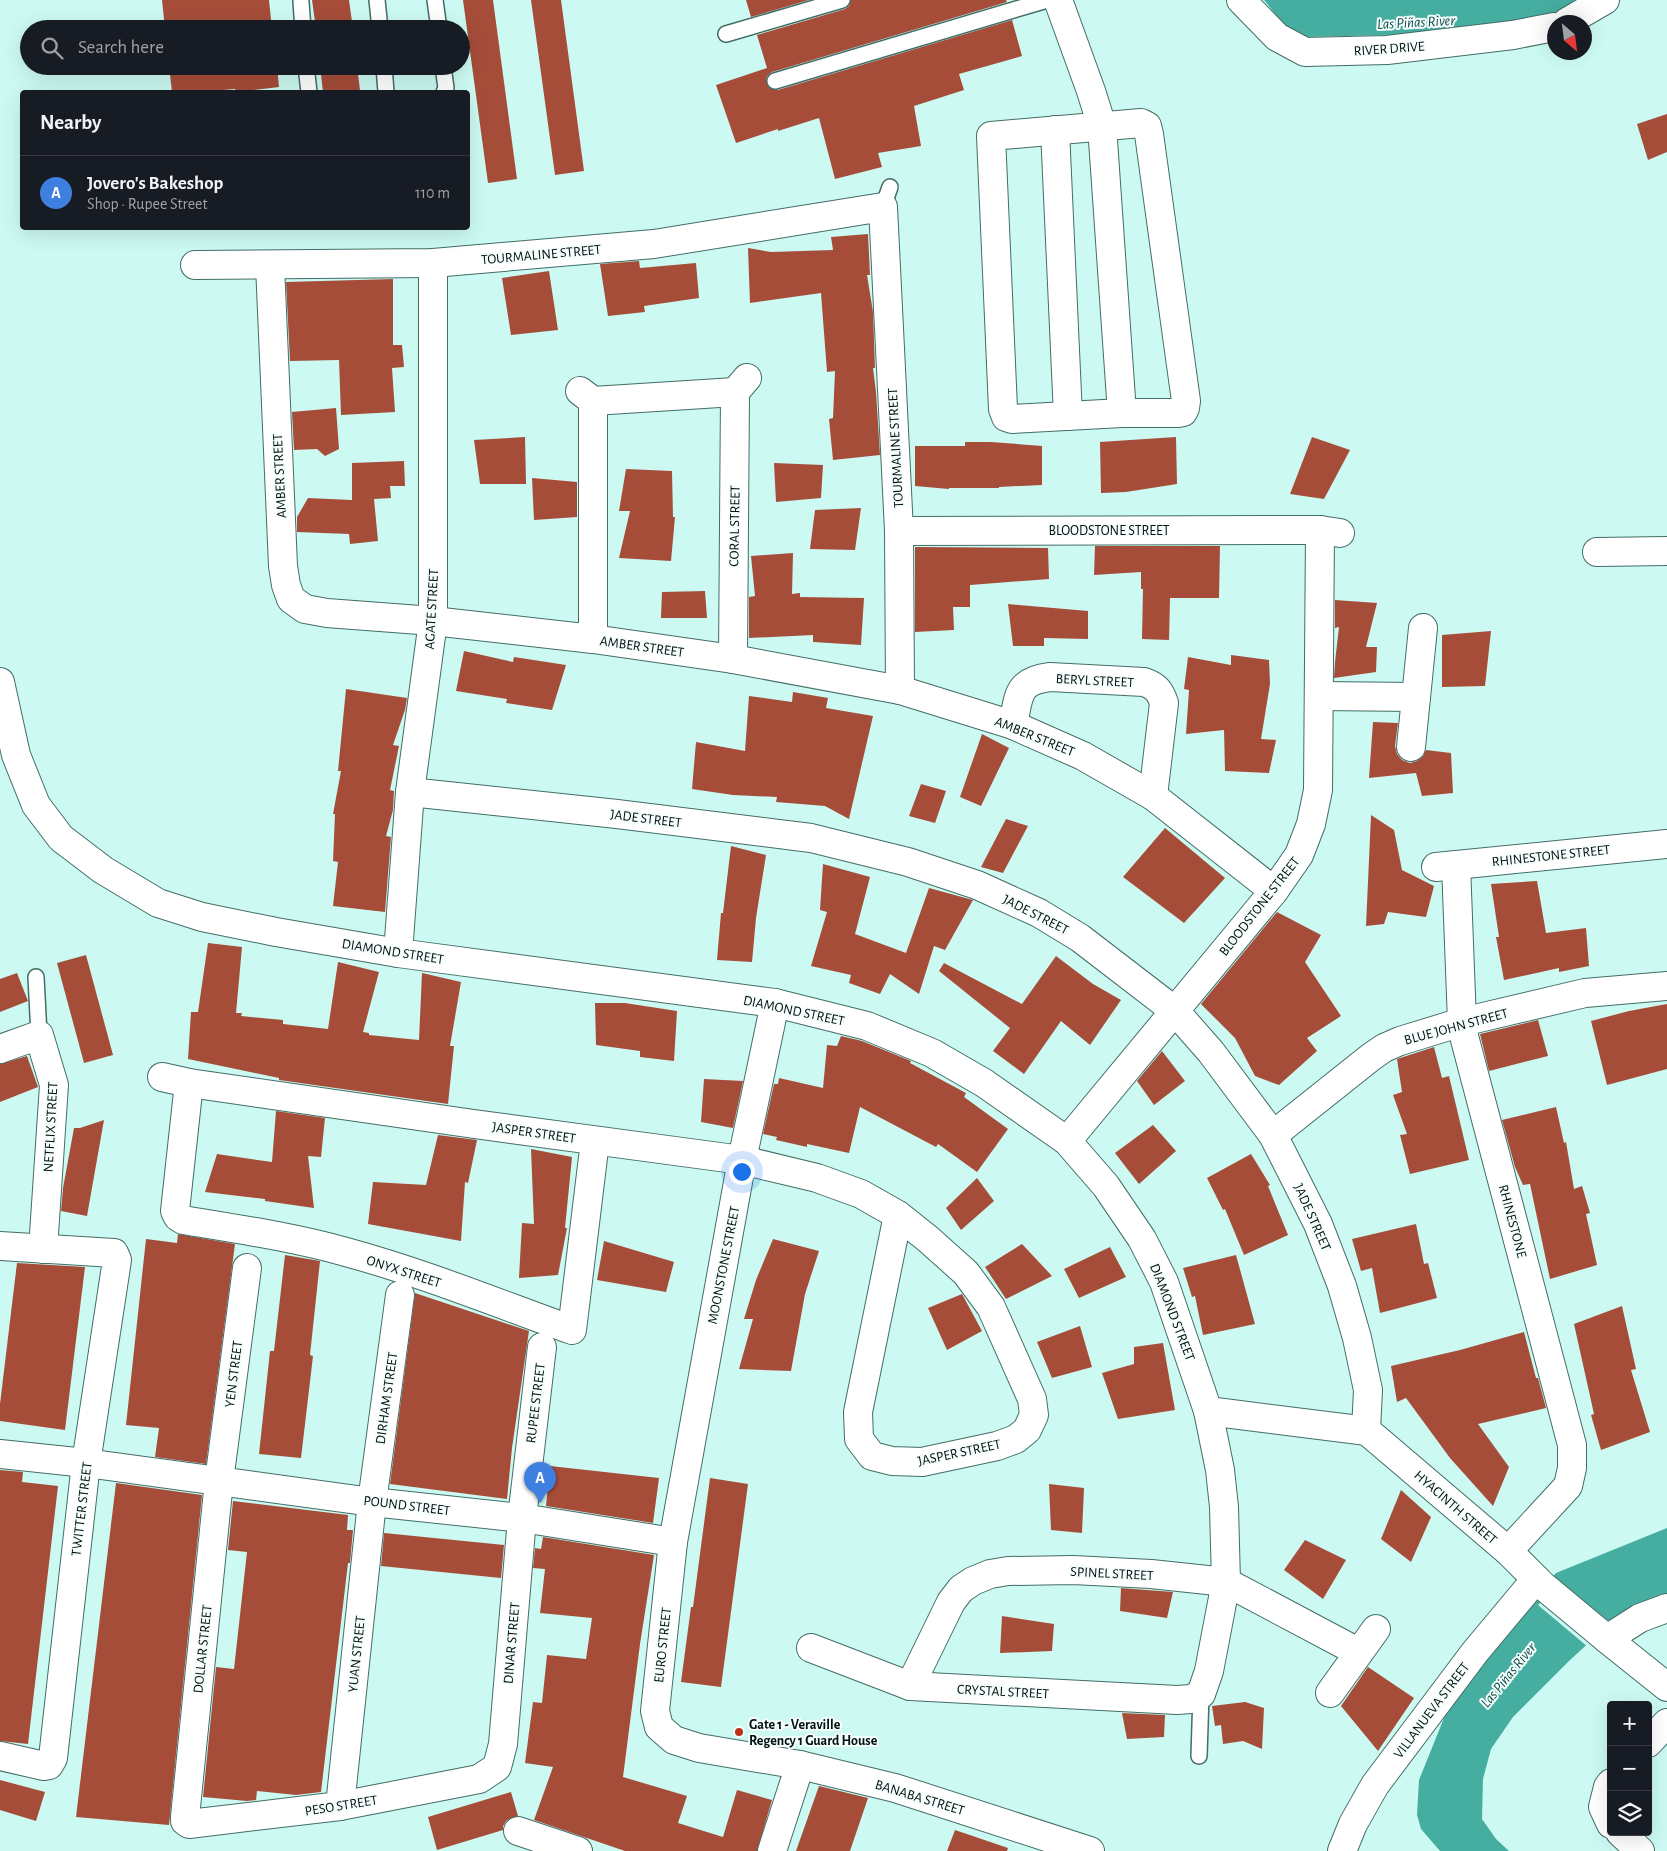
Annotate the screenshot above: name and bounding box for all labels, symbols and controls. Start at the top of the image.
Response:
water label: Las Piñas River [1377,13,1457,32]
north arrow [1547,15,1592,60]
search box [20,20,470,75]
icon: search [38,34,66,62]
text: Search here [78,38,164,57]
street label: RIVER DRIVE [1353,40,1425,58]
text: Nearby [40,112,101,133]
text: Jovero's Bakeshop [87,174,223,193]
text: A [51,185,61,201]
text: 110 m [415,185,450,201]
text: Shop · Rupee Street [87,196,208,212]
street label: TOURMALINE STREET [480,243,602,267]
street label: TOURMALINE STREET [886,387,906,508]
street label: AMBER STREET [271,433,289,519]
street label: CORAL STREET [727,485,743,567]
street label: BLOODSTONE STREET [1048,524,1170,538]
street label: AGATE STREET [423,568,441,650]
street label: AMBER STREET [599,634,685,660]
street label: BERYL STREET [1055,672,1135,690]
street label: AMBER STREET [993,715,1077,759]
street label: JADE STREET [609,808,683,830]
street label: RHINESTONE STREET [1491,843,1611,869]
street label: BLOODSTONE STREET [1217,854,1303,959]
street label: JADE STREET [1000,892,1071,938]
street label: DIAMOND STREET [341,937,445,967]
street label: DIAMOND STREET [742,993,846,1029]
street label: BLUE JOHN STREET [1403,1006,1510,1048]
street label: NETFLIX STREET [42,1081,60,1173]
street label: JASPER STREET [491,1120,577,1146]
your location [729,1159,755,1185]
street label: JADE STREET [1291,1182,1333,1253]
street label: RHINESTONE [1496,1183,1529,1260]
street label: MOONSTONE STREET [706,1205,742,1325]
street label: ONYX STREET [365,1253,443,1291]
street label: DIAMOND STREET [1147,1262,1197,1363]
street label: YEN STREET [223,1340,245,1408]
street label: DIRHAM STREET [374,1351,400,1445]
street label: RUPEE STREET [524,1362,548,1444]
street label: JASPER STREET [916,1437,1002,1469]
street label: TWITTER STREET [69,1461,95,1557]
pin: A [524,1462,556,1503]
street label: HYACINTH STREET [1411,1468,1500,1547]
street label: POUND STREET [363,1494,451,1518]
street label: SPINEL STREET [1070,1565,1154,1583]
street label: DINAR STREET [501,1602,523,1684]
street label: DOLLAR STREET [191,1604,215,1694]
street label: EURO STREET [652,1607,674,1683]
street label: YUAN STREET [346,1615,368,1693]
water label: Las Piñas River [1478,1639,1540,1710]
street label: VILLANUEVA STREET [1391,1660,1472,1761]
street label: CRYSTAL STREET [957,1683,1049,1701]
map controls [1607,1701,1652,1836]
button: + [1607,1701,1652,1746]
place label: Gate 1 - Veraville Regency 1 Guard House [749,1718,878,1748]
marker: Gate 1 - Veraville Regency 1 Guard House [733,1726,745,1738]
button: − [1607,1746,1652,1791]
street label: BANABA STREET [873,1778,966,1818]
button: layers [1607,1791,1652,1836]
street label: PESO STREET [304,1793,379,1819]

